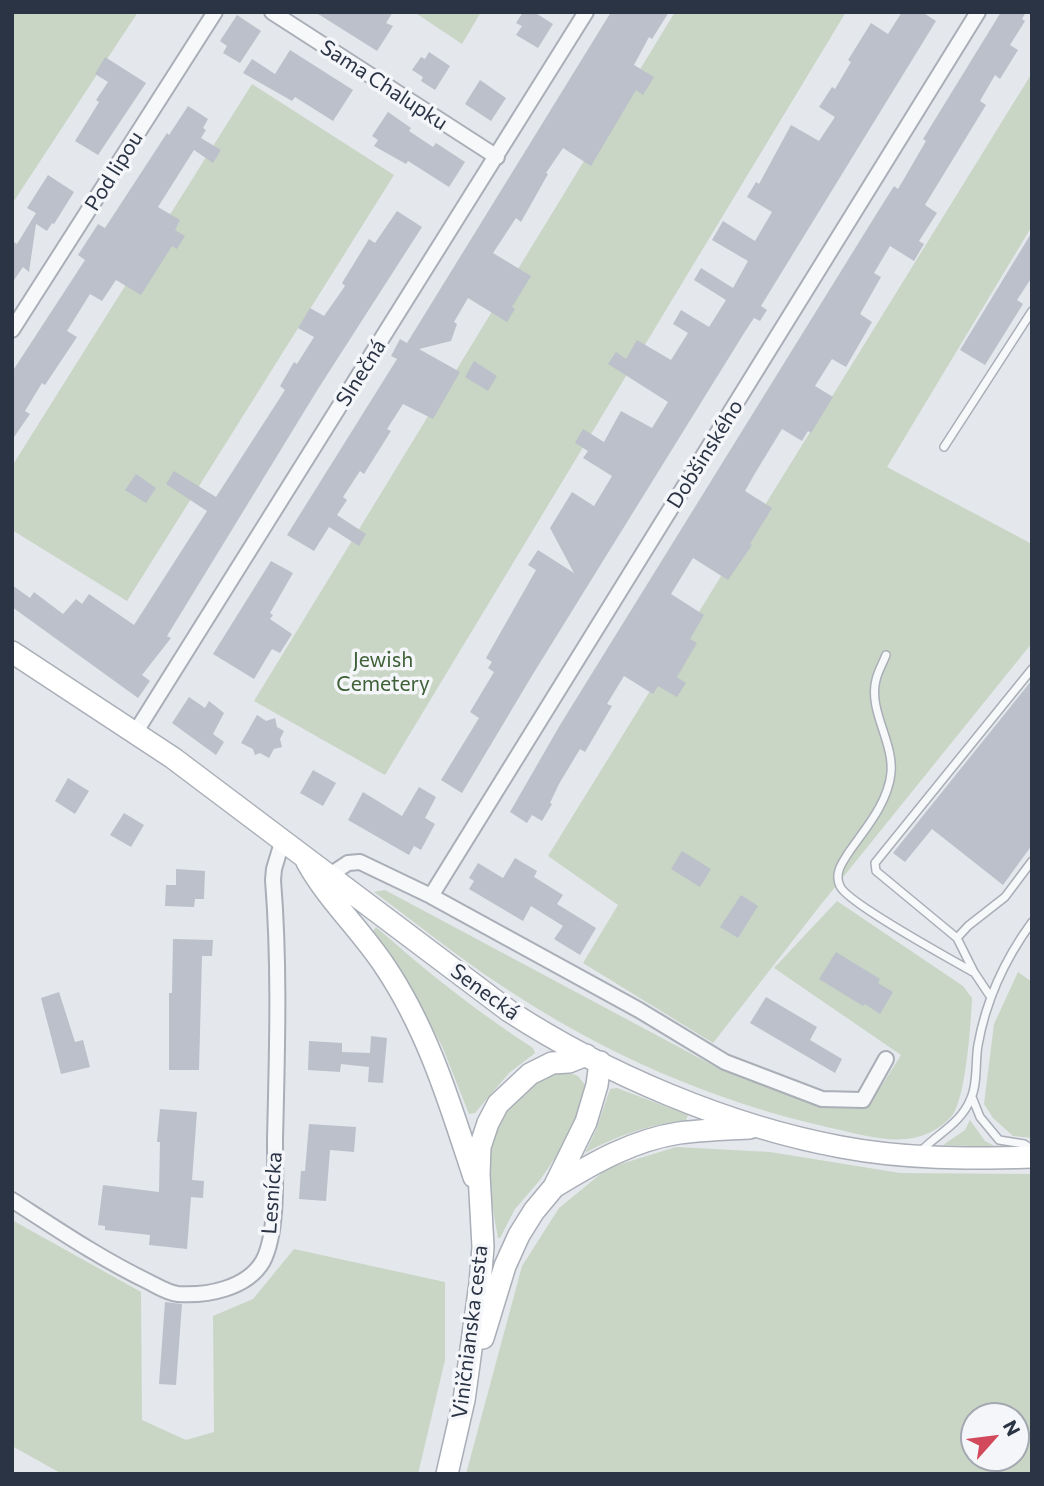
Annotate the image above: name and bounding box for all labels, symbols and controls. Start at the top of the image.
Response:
street label: Sama Chalupku [316,35,452,135]
street label: Pod lipou [80,127,148,215]
street label: Slnečná [331,335,391,411]
street label: Dobšinského [662,395,748,513]
park label: Jewish Cemetery [336,647,430,697]
street label: Senecká [446,959,524,1025]
street label: Lesnícka [257,1151,287,1235]
street label: Viničnianska cesta [447,1244,493,1420]
north arrow [960,1402,1030,1472]
text: N [999,1416,1026,1440]

